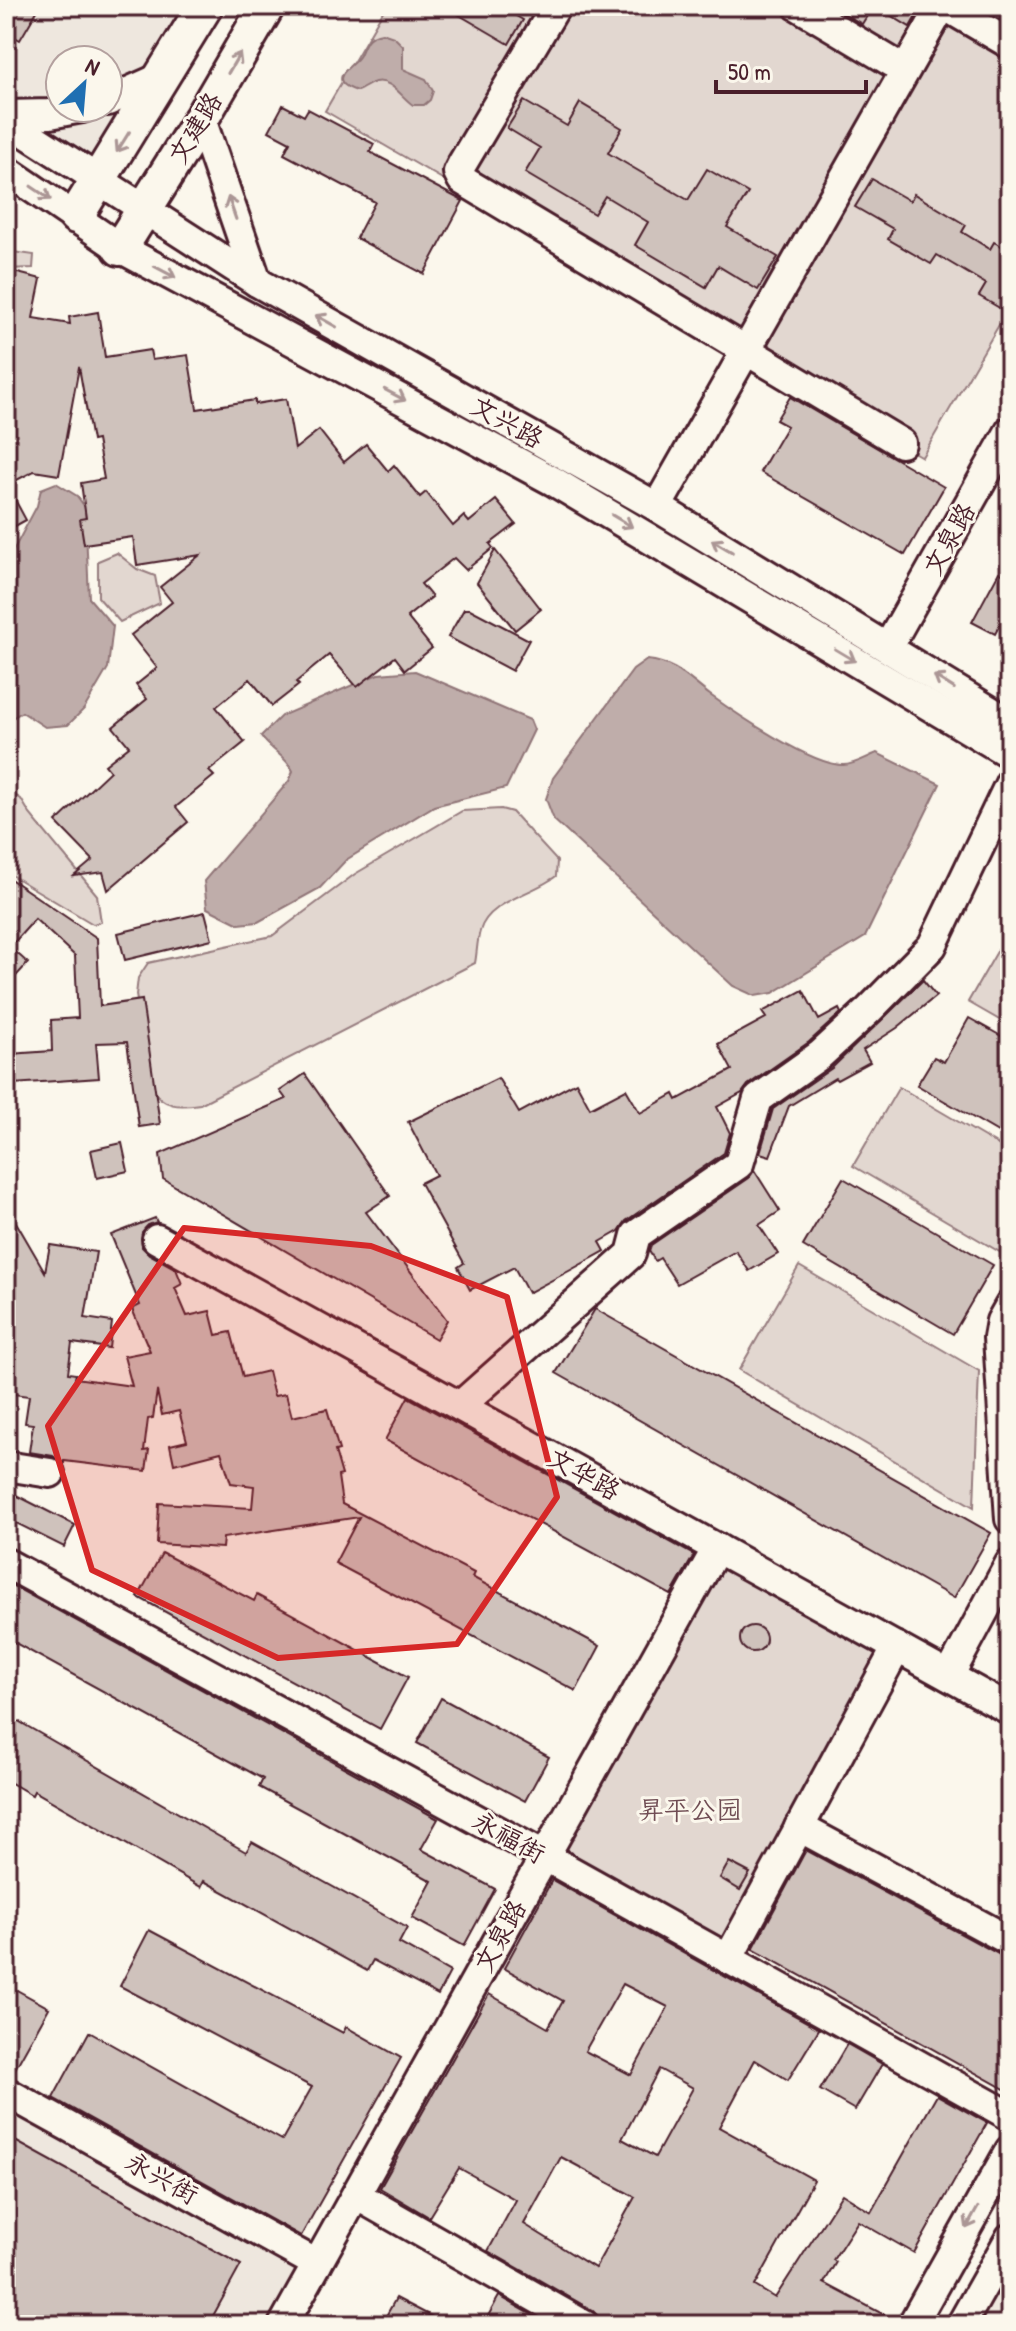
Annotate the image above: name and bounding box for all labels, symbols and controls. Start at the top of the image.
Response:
north arrow [44,44,124,124]
scale bar [716,44,866,94]
text: N [81,50,105,82]
one-way arrow [226,52,242,75]
text: 50 m [728,55,771,87]
street label: 文建路 [159,85,230,170]
one-way arrow [114,130,130,153]
one-way arrow [29,185,52,201]
one-way arrow [223,196,238,221]
one-way arrow [153,265,177,281]
one-way arrow [314,312,338,328]
street label: 文兴路 [465,387,550,456]
one-way arrow [382,388,406,404]
street label: 文泉路 [914,496,983,581]
one-way arrow [610,514,633,530]
one-way arrow [711,538,734,554]
one-way arrow [833,647,856,663]
one-way arrow [933,673,956,689]
street label: 文华路 [542,1439,627,1508]
park label: 昇平公园 [638,1792,742,1827]
street label: 永福街 [467,1802,552,1871]
street label: 文泉路 [465,1893,534,1978]
street label: 永兴街 [120,2143,205,2212]
one-way arrow [964,2206,979,2230]

